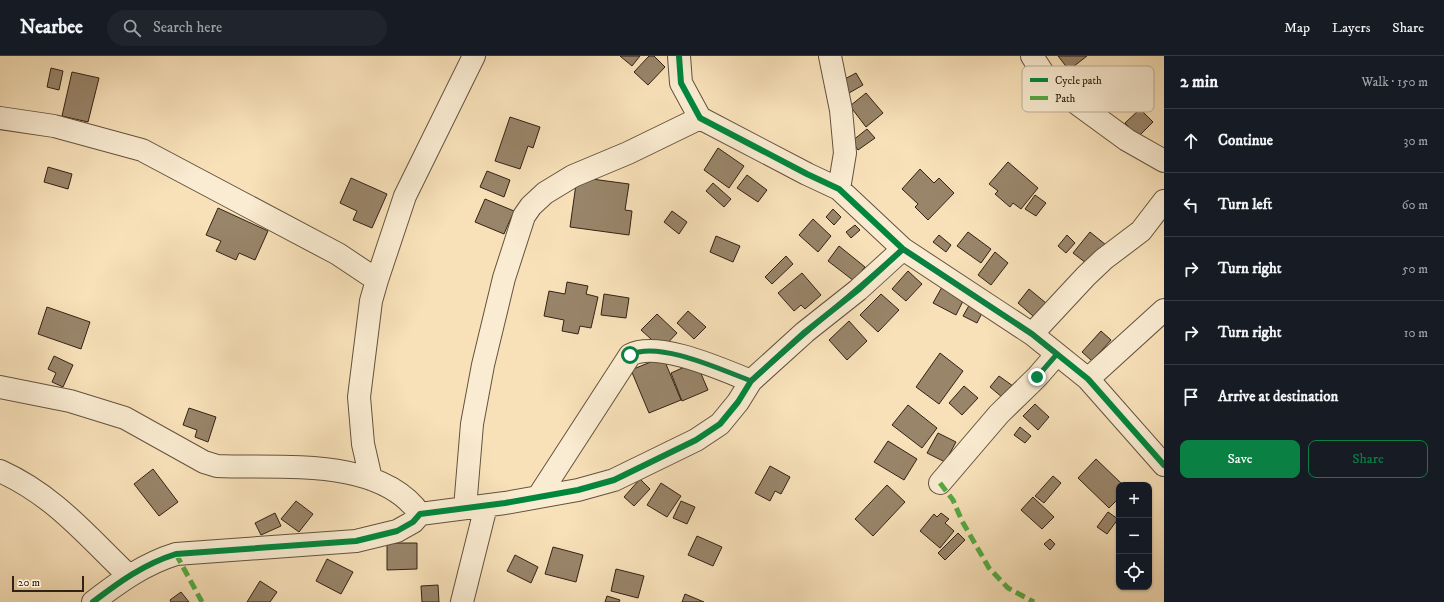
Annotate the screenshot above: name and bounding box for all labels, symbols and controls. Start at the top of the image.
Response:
search box [107,10,387,46]
text: Nearbee [20,16,83,39]
icon: search [121,17,143,39]
text: Search here [153,18,222,37]
text: Map [1284,19,1310,37]
text: Layers [1332,19,1370,37]
text: Share [1392,19,1424,37]
legend [1022,66,1154,112]
text: 2 min [1180,71,1218,93]
text: Cycle path [1055,74,1102,88]
text: Walk · 150 m [1362,74,1428,90]
text: Path [1055,92,1076,106]
icon: ahead [1180,130,1202,152]
text: Continue [1218,131,1273,150]
text: 30 m [1404,133,1428,149]
icon: left [1180,194,1202,216]
text: Turn left [1218,195,1272,214]
text: 60 m [1402,197,1428,213]
icon: right [1180,258,1202,280]
text: Turn right [1218,259,1281,278]
text: 50 m [1402,261,1428,277]
icon: right [1180,322,1202,344]
text: Turn right [1218,323,1281,342]
text: 10 m [1404,325,1428,341]
route start [621,346,639,364]
route end [1028,368,1046,386]
icon: arrive [1180,386,1202,408]
text: Arrive at destination [1218,387,1338,406]
button: Save [1180,440,1300,478]
button: Share [1308,440,1428,478]
map controls [1116,482,1152,590]
button: + [1116,482,1152,518]
button: − [1116,518,1152,554]
button: locate [1116,554,1152,590]
scale bar [12,574,84,593]
text: 20 m [18,576,40,590]

